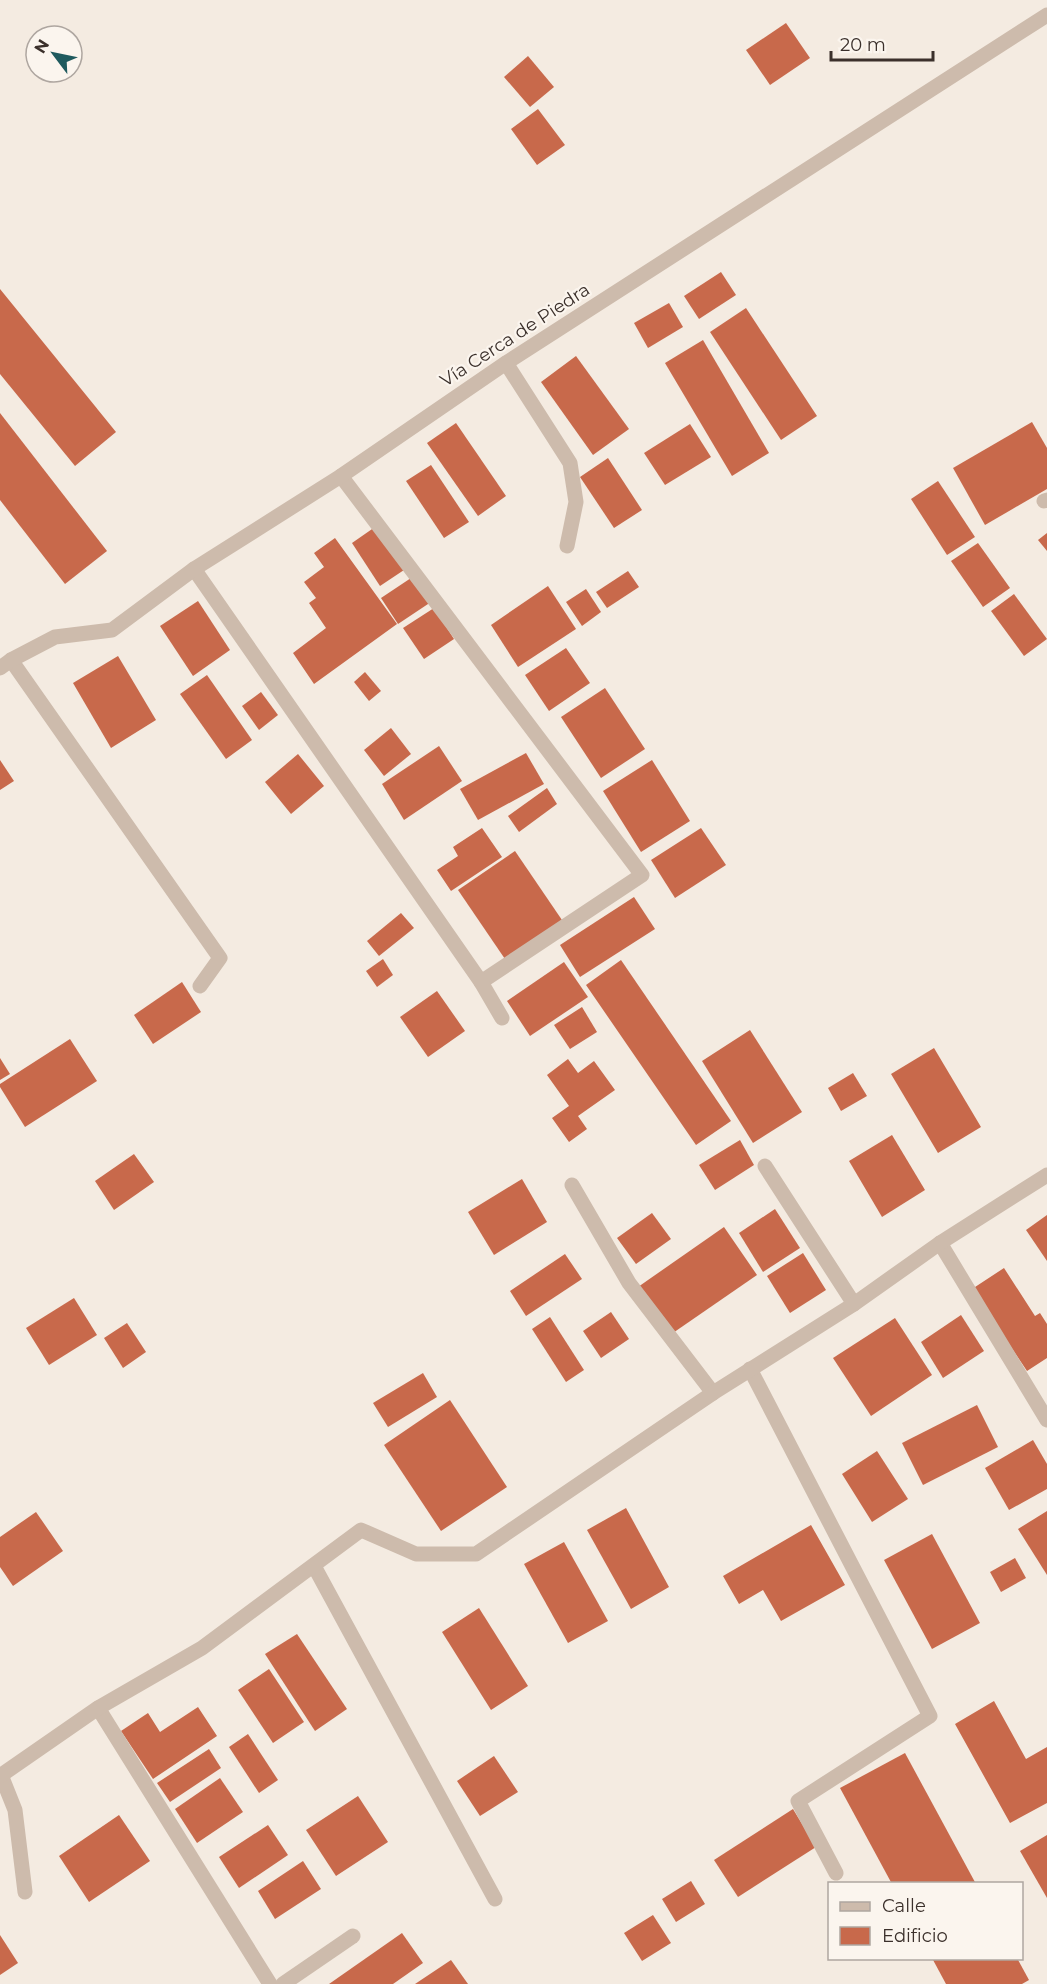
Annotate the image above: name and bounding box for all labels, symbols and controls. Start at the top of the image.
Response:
north arrow [24,24,84,84]
scale bar [831,24,933,62]
text: 20 m [840,34,886,56]
text: N [30,36,53,57]
street label: Vía Cerca de Piedra [436,278,594,392]
legend [828,1882,1023,1960]
text: Calle [882,1895,926,1917]
text: Edificio [882,1925,948,1947]

